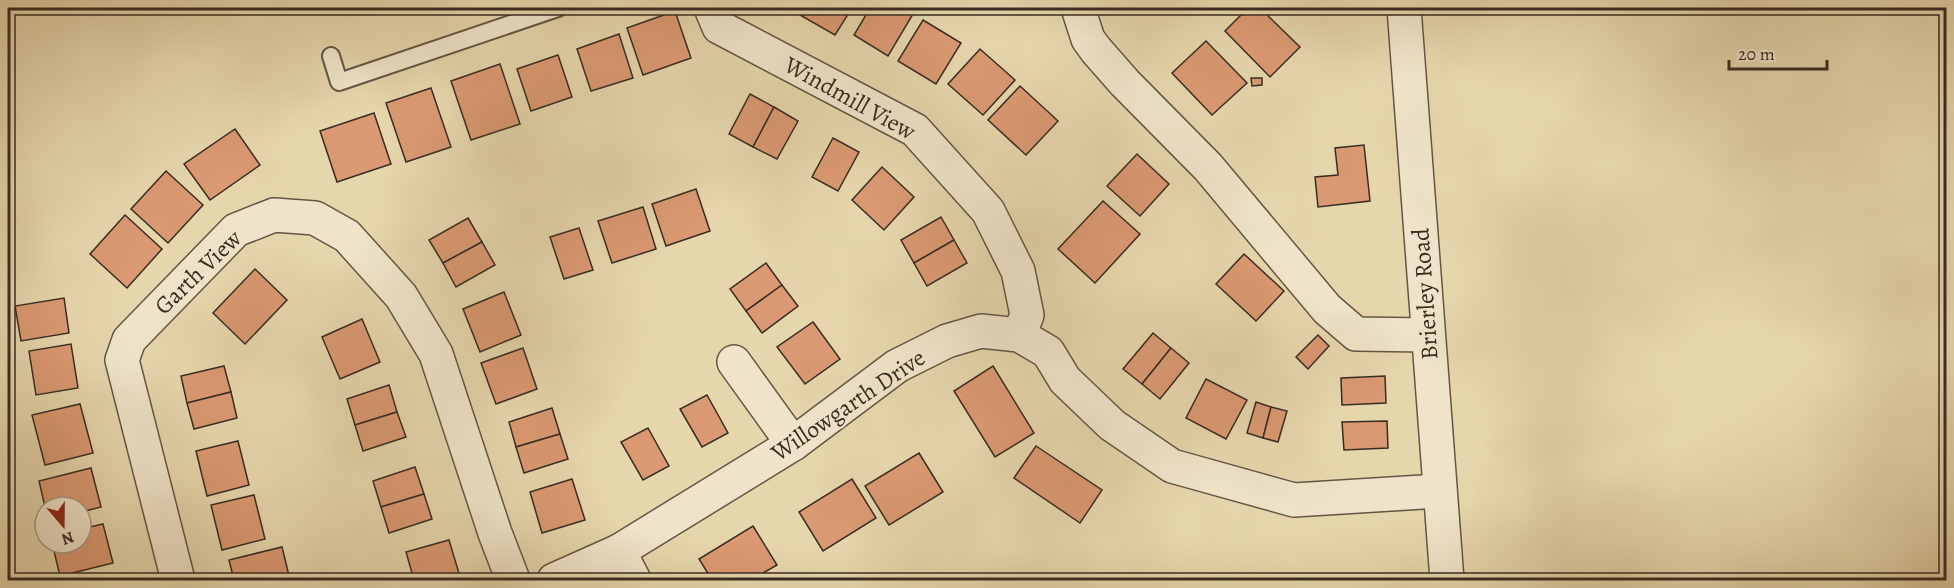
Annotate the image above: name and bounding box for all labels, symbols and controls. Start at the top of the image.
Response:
scale bar [1729,33,1826,71]
text: 20 m [1738,42,1775,66]
street label: Windmill View [778,48,921,147]
street label: Garth View [147,222,249,322]
street label: Brierley Road [1404,227,1446,361]
street label: Willowgarth Drive [764,342,931,469]
north arrow [33,495,93,555]
text: N [58,526,77,551]

